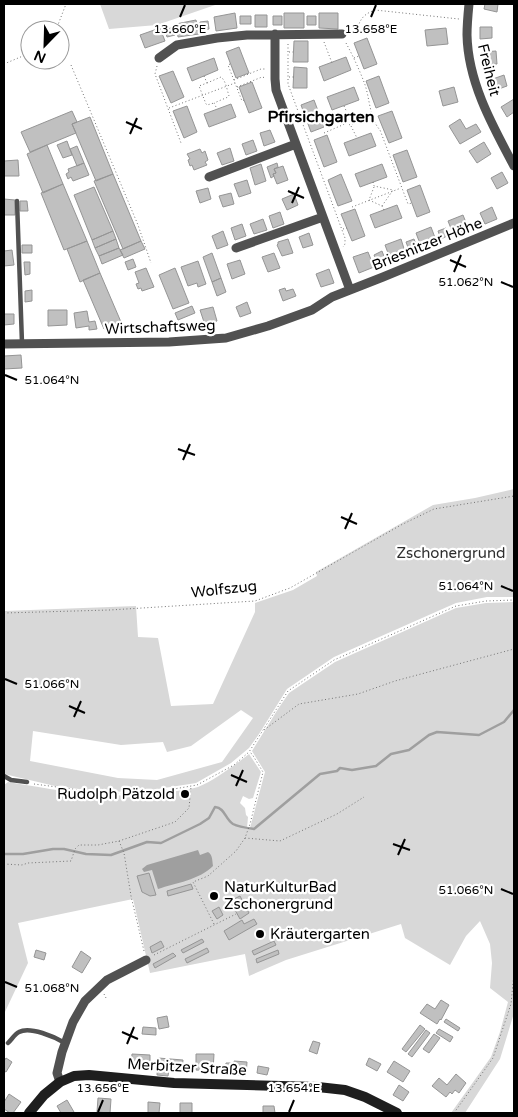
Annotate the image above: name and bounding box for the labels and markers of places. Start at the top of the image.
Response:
place label: Rudolph Pätzold [57,785,175,803]
marker: Rudolph Pätzold [179,788,191,800]
place label: NaturKulturBad Zschonergrund [224,878,337,913]
marker: NaturKulturBad Zschonergrund [208,890,220,902]
place label: Kräutergarten [270,925,370,943]
marker: Kräutergarten [254,928,266,940]

